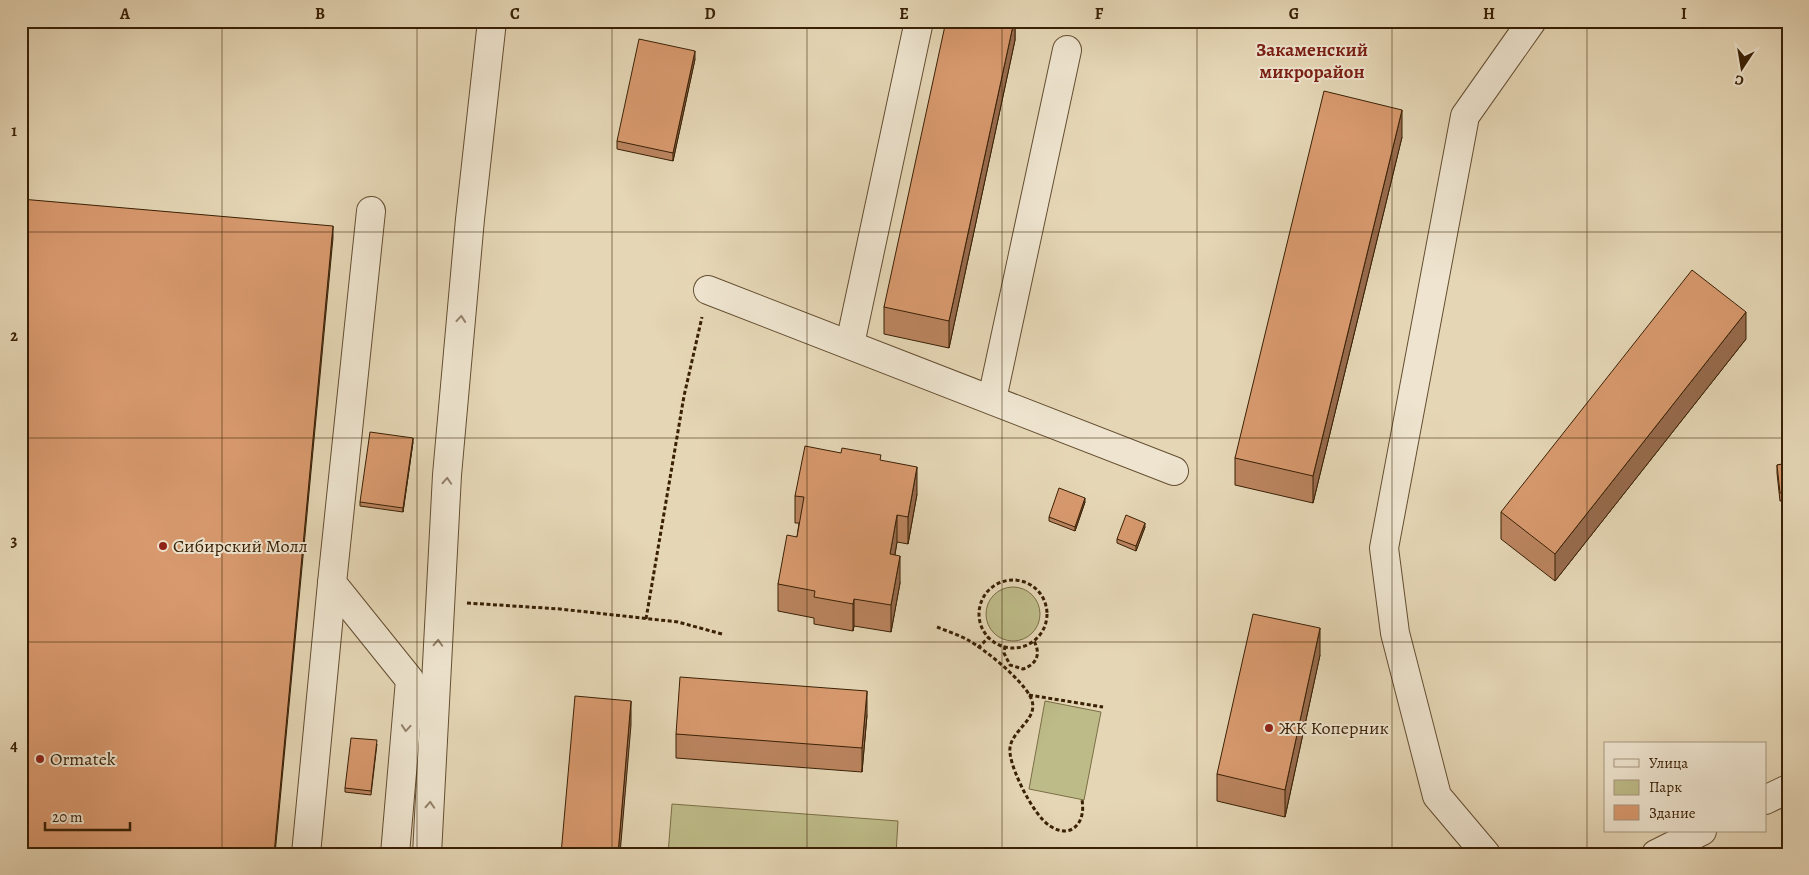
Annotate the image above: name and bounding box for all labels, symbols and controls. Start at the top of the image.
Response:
text: A [119,3,131,25]
text: B [315,3,325,25]
text: C [510,3,520,25]
text: D [704,3,716,25]
text: E [899,3,909,25]
text: F [1095,3,1104,25]
text: G [1289,3,1299,25]
text: H [1483,3,1495,25]
text: I [1681,3,1687,25]
district label: Закаменский микрорайон [1256,37,1368,85]
north arrow [1716,42,1766,92]
text: С [1733,70,1746,90]
text: 1 [11,120,17,142]
one-way arrow [455,314,466,322]
text: 2 [10,325,18,347]
one-way arrow [441,476,452,484]
text: 3 [11,530,18,552]
place label: Сибирский Молл [173,534,308,558]
marker: Сибирский Молл [157,540,169,552]
one-way arrow [433,639,444,647]
place label: ЖК Коперник [1279,716,1389,740]
marker: ЖК Коперник [1263,722,1275,734]
one-way arrow [401,725,412,733]
text: 4 [10,735,18,757]
legend [1604,742,1766,832]
place label: Ormatek [50,747,116,771]
marker: Ormatek [34,753,46,765]
text: Улица [1649,753,1688,773]
text: Парк [1649,777,1682,797]
scale bar [45,800,130,832]
one-way arrow [424,801,435,809]
text: Здание [1649,803,1696,823]
text: 20 m [52,807,83,827]

